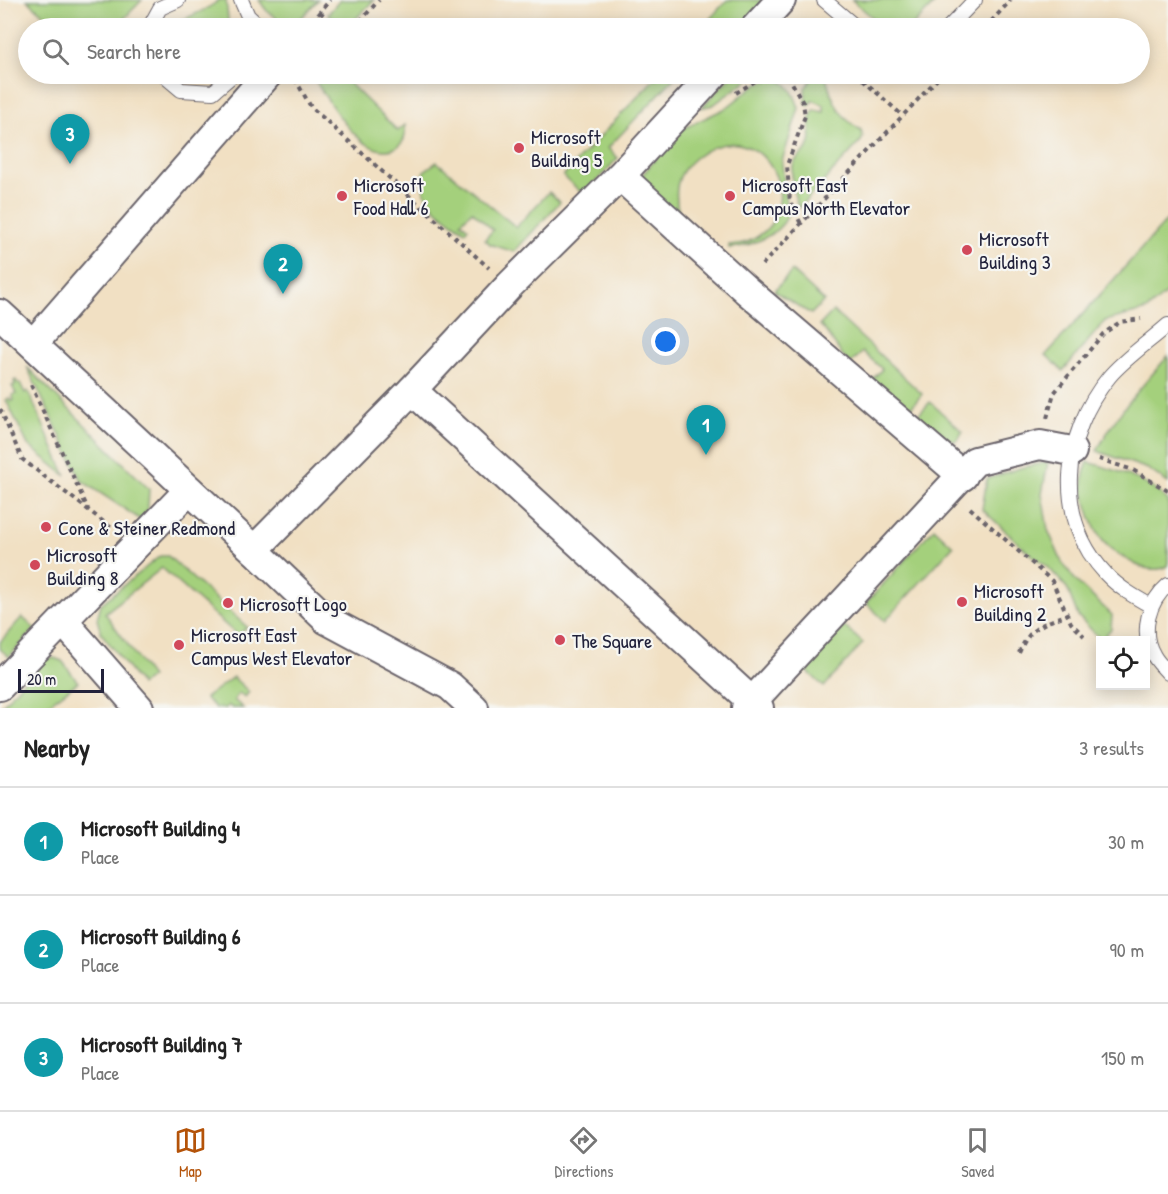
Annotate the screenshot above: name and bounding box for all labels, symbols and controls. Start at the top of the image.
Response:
search box [18,18,1150,84]
icon: search [39,35,72,68]
text: Search here [87,36,181,66]
pin: 3 [50,114,90,164]
place label: Microsoft Building 5 [531,123,603,173]
marker: Microsoft Building 5 [512,141,526,155]
place label: Microsoft Food Hall 6 [353,171,428,221]
place label: Microsoft East Campus North Elevator [742,171,910,221]
marker: Microsoft Food Hall 6 [335,189,349,203]
marker: Microsoft East Campus North Elevator [723,189,737,203]
place label: Microsoft Building 3 [979,225,1051,275]
marker: Microsoft Building 3 [960,243,974,257]
pin: 2 [264,244,302,294]
your location [651,327,680,356]
pin: 1 [686,406,726,455]
place label: Cone & Steiner Redmond [58,514,235,541]
marker: Cone & Steiner Redmond [39,520,53,534]
place label: Microsoft Building 8 [47,541,118,591]
marker: Microsoft Building 8 [28,558,42,572]
place label: Microsoft Building 2 [974,577,1047,627]
place label: Microsoft Logo [240,590,347,617]
marker: Microsoft Building 2 [955,595,969,609]
marker: Microsoft Logo [221,596,235,610]
place label: Microsoft East Campus West Elevator [191,621,353,671]
place label: The Square [572,627,652,654]
marker: The Square [553,633,567,647]
map controls [1096,636,1150,690]
button: locate [1096,636,1150,690]
marker: Microsoft East Campus West Elevator [172,638,186,652]
scale bar [18,666,104,694]
text: 20 m [27,668,56,690]
text: Nearby [24,730,90,765]
text: 3 results [1079,734,1144,761]
text: Microsoft Building 4 [81,813,240,843]
text: 1 [40,828,47,855]
text: 30 m [1108,828,1144,855]
text: Place [81,843,120,870]
text: Microsoft Building 6 [81,921,241,951]
text: 2 [39,936,48,963]
text: 90 m [1110,936,1144,963]
text: Place [81,951,120,978]
text: Microsoft Building 7 [81,1029,243,1059]
text: 3 [39,1044,48,1071]
text: 150 m [1101,1044,1144,1071]
text: Place [81,1059,120,1086]
tab: Map [174,1124,207,1182]
tab: Directions [555,1124,613,1182]
tab: Saved [961,1124,994,1182]

